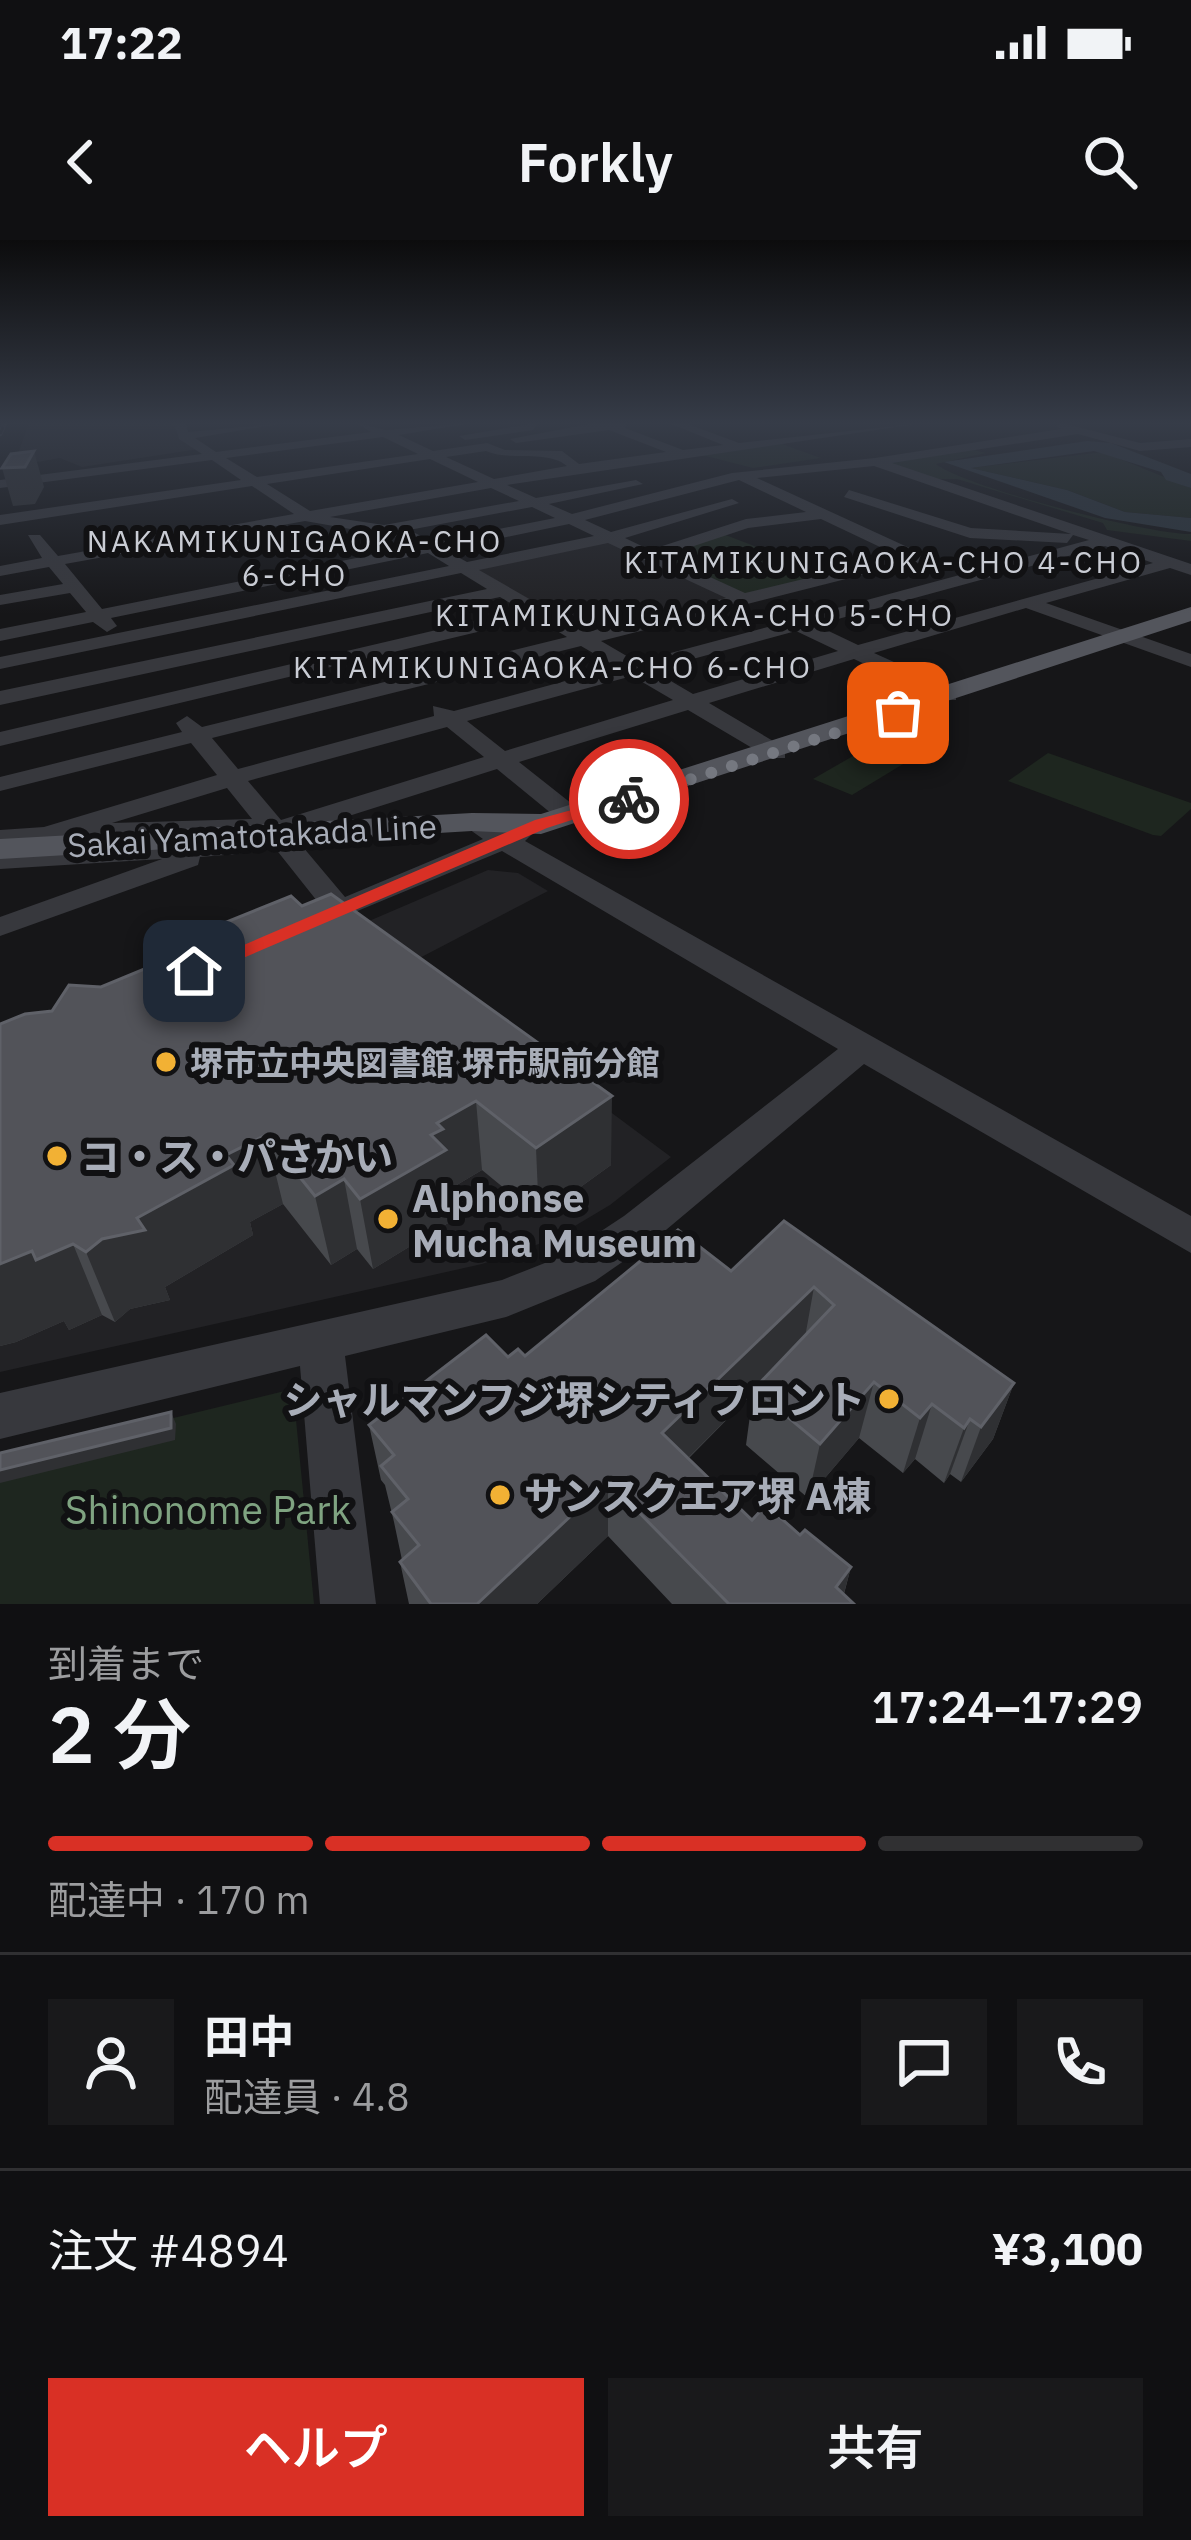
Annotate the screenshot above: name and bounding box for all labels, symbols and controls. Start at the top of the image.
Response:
text: 17:22 [60,13,183,71]
text: Forkly [518,127,673,197]
icon: back [48,129,114,195]
icon: search [1077,129,1143,195]
district label: NAKAMIKUNIGAOKA-CHO 6-CHO [87,521,503,594]
district label: KITAMIKUNIGAOKA-CHO 4-CHO [624,542,1144,581]
district label: KITAMIKUNIGAOKA-CHO 5-CHO [435,595,955,634]
district label: KITAMIKUNIGAOKA-CHO 6-CHO [293,647,813,686]
pin [847,662,949,764]
icon: bag [865,680,931,746]
courier [569,739,689,859]
icon: bike [596,766,662,832]
street label: Sakai Yamatotakada Line [66,804,438,866]
pin [143,920,245,1022]
icon: home [161,938,227,1004]
place label: 堺市立中央図書館 堺市駅前分館 [190,1041,660,1084]
marker: 堺市立中央図書館 堺市駅前分館 [153,1049,179,1075]
place label: コ・ス・パさかい [81,1131,393,1182]
marker: コ・ス・パさかい [44,1143,70,1169]
place label: Alphonse Mucha Museum [412,1172,697,1268]
marker: Alphonse Mucha Museum [375,1206,401,1232]
place label: シャルマンフジ堺シティフロント [284,1374,865,1425]
marker: シャルマンフジ堺シティフロント [876,1386,902,1412]
place label: サンスクエア堺 A棟 [524,1470,871,1521]
marker: サンスクエア堺 A棟 [487,1482,513,1508]
park label: Shinonome Park [65,1484,351,1535]
text: 到着まで [48,1638,204,1689]
text: 17:24–17:29 [872,1677,1143,1735]
text: 2 分 [48,1683,191,1784]
text: 配達中 · 170 m [48,1874,310,1925]
button: person [48,1999,174,2125]
button: chat [861,1999,987,2125]
button: phone [1017,1999,1143,2125]
text: 田中 [204,2007,294,2065]
text: 配達員 · 4.8 [204,2071,410,2122]
text: ¥3,100 [992,2219,1143,2277]
text: 注文 #4894 [48,2221,289,2279]
button: ヘルプ [48,2378,584,2516]
button: 共有 [608,2378,1143,2516]

